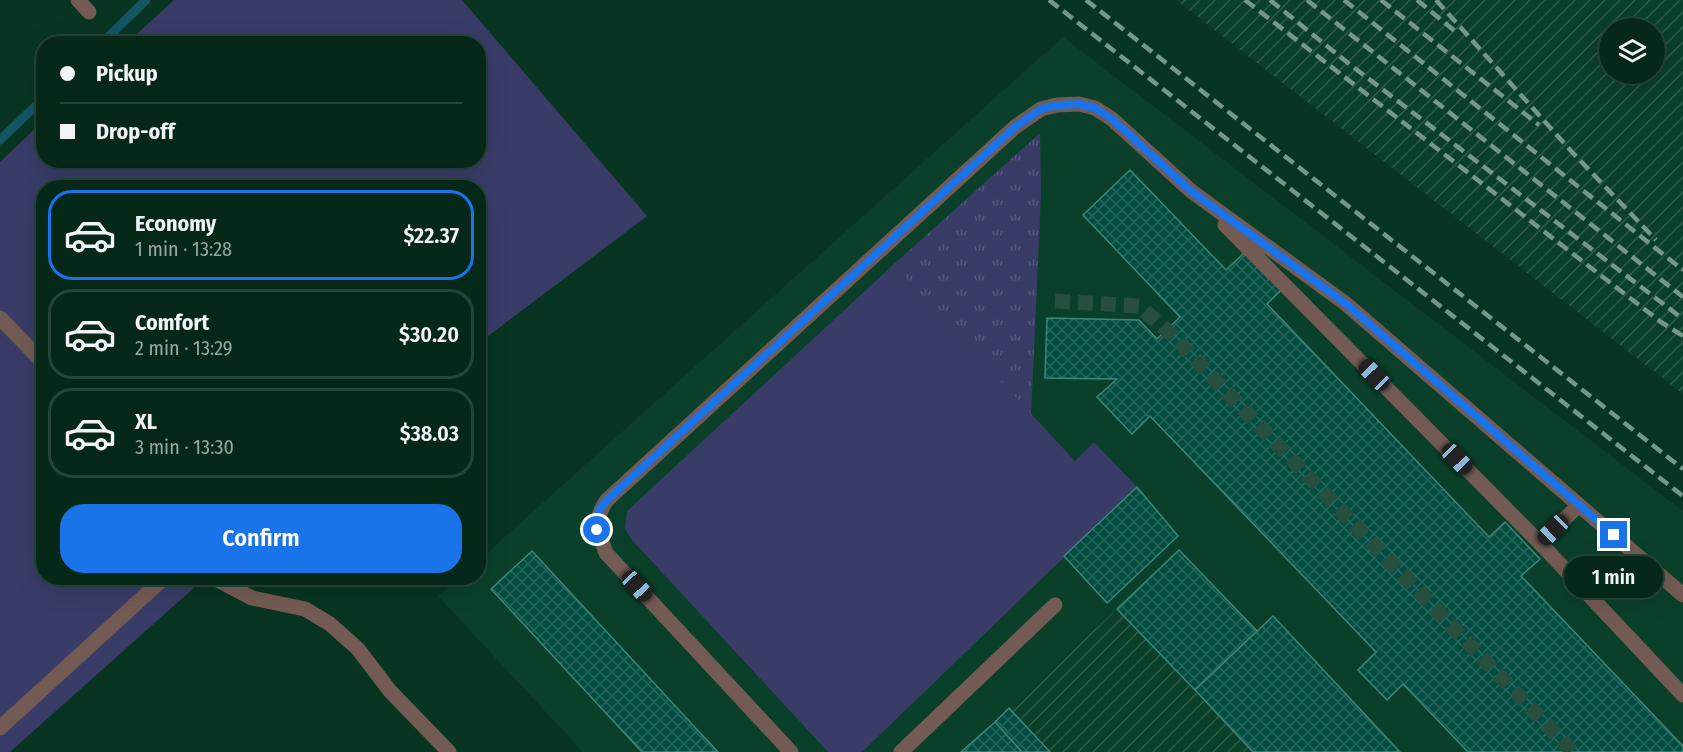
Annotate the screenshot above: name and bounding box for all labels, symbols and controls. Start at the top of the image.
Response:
map controls [1599,18,1665,84]
button: layers [1599,18,1665,84]
text: Pickup [96,60,158,87]
text: Drop-off [96,118,175,145]
icon: car [63,208,117,262]
text: Economy [135,210,216,237]
text: $22.37 [403,222,459,249]
text: 1 min · 13:28 [135,237,232,261]
icon: car [63,307,117,361]
text: Comfort [135,309,209,336]
text: $30.20 [399,321,459,348]
text: 2 min · 13:29 [135,336,233,360]
car [1355,356,1393,394]
icon: car [63,406,117,460]
text: XL [135,408,157,435]
text: $38.03 [400,420,459,447]
text: 3 min · 13:30 [135,435,234,459]
car [1438,440,1476,478]
button: Confirm [60,504,462,573]
car [1534,511,1572,549]
route start [583,516,610,543]
route end [1600,521,1627,548]
callout: 1 min [1564,556,1664,598]
text: 1 min [1592,565,1635,589]
car [618,567,656,605]

